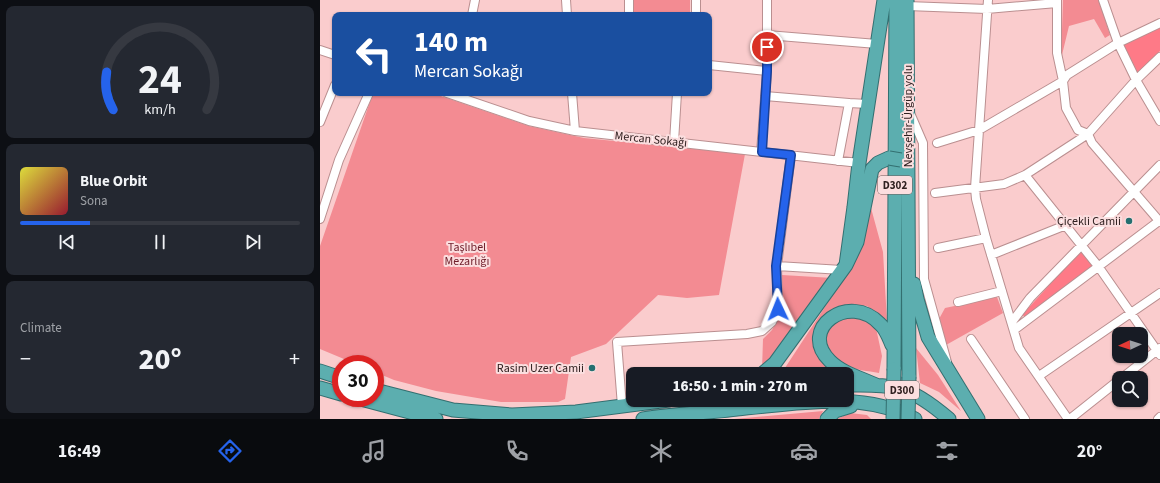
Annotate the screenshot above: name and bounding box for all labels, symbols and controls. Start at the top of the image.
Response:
text: 140 m [414,22,488,62]
icon: left [348,28,400,80]
pin [750,30,784,64]
icon: arrive [756,36,778,58]
text: 24 [138,50,182,110]
text: Mercan Sokağı [414,59,523,84]
street label: Nevşehir-Ürgüp yolu [900,65,917,167]
text: km/h [144,98,176,119]
street label: Mercan Sokağı [614,127,688,152]
text: Blue Orbit [80,171,147,192]
road number: D302 [878,176,912,194]
text: Sona [80,192,108,210]
place label: Çiçekli Camii [1057,213,1121,230]
marker: Çiçekli Camii [1124,216,1134,226]
icon: previous [56,231,78,253]
icon: pause [149,231,171,253]
icon: next [242,231,264,253]
park label: Taşlıbel Mezarlığı [445,239,489,270]
position arrow [757,288,799,330]
text: Climate [20,319,62,337]
north arrow [1112,327,1148,363]
map controls [1112,327,1148,407]
text: 20° [138,338,182,381]
text: − [20,343,31,375]
text: + [289,343,300,375]
speed limit sign: 30 [332,355,384,407]
place label: Rasim Uzer Camii [497,360,584,377]
marker: Rasim Uzer Camii [587,363,597,373]
button: search [1112,371,1148,407]
text: 16:50 · 1 min · 270 m [673,376,807,397]
road number: D300 [885,381,919,399]
icon: directions [216,437,244,465]
icon: music [360,437,388,465]
icon: phone [503,437,531,465]
icon: climate [647,437,675,465]
icon: car [790,437,818,465]
icon: filters [933,437,961,465]
text: 16:49 [58,439,101,464]
text: 20° [1077,439,1102,464]

